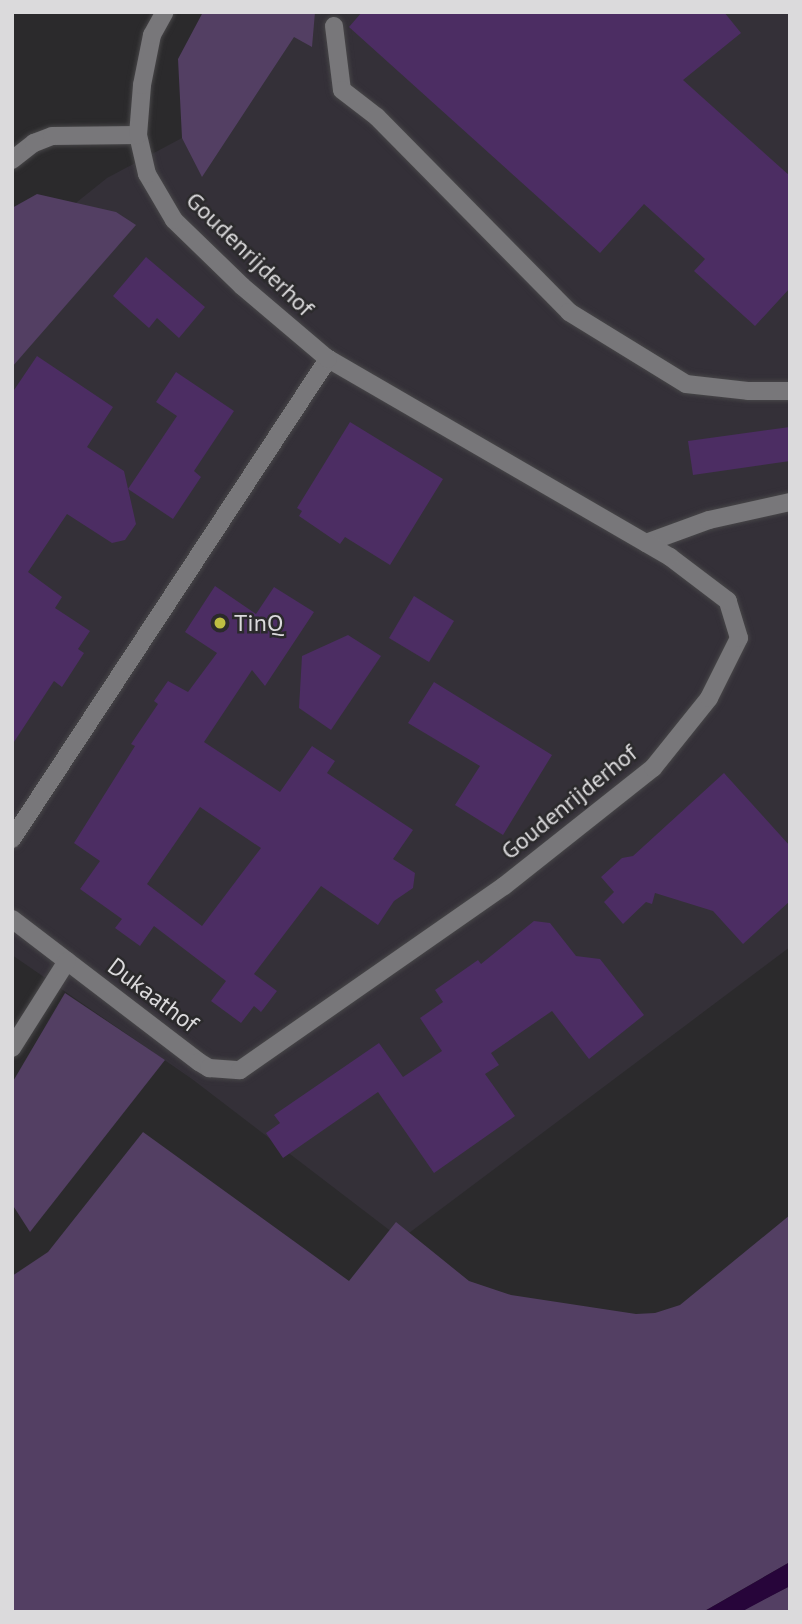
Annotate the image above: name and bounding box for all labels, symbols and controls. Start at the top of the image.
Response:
street label: Goudenrijderhof [180,186,320,322]
place label: TinQ [234,609,283,637]
marker: TinQ [212,615,228,631]
street label: Goudenrijderhof [495,738,643,866]
street label: Dukaathof [102,952,204,1038]

